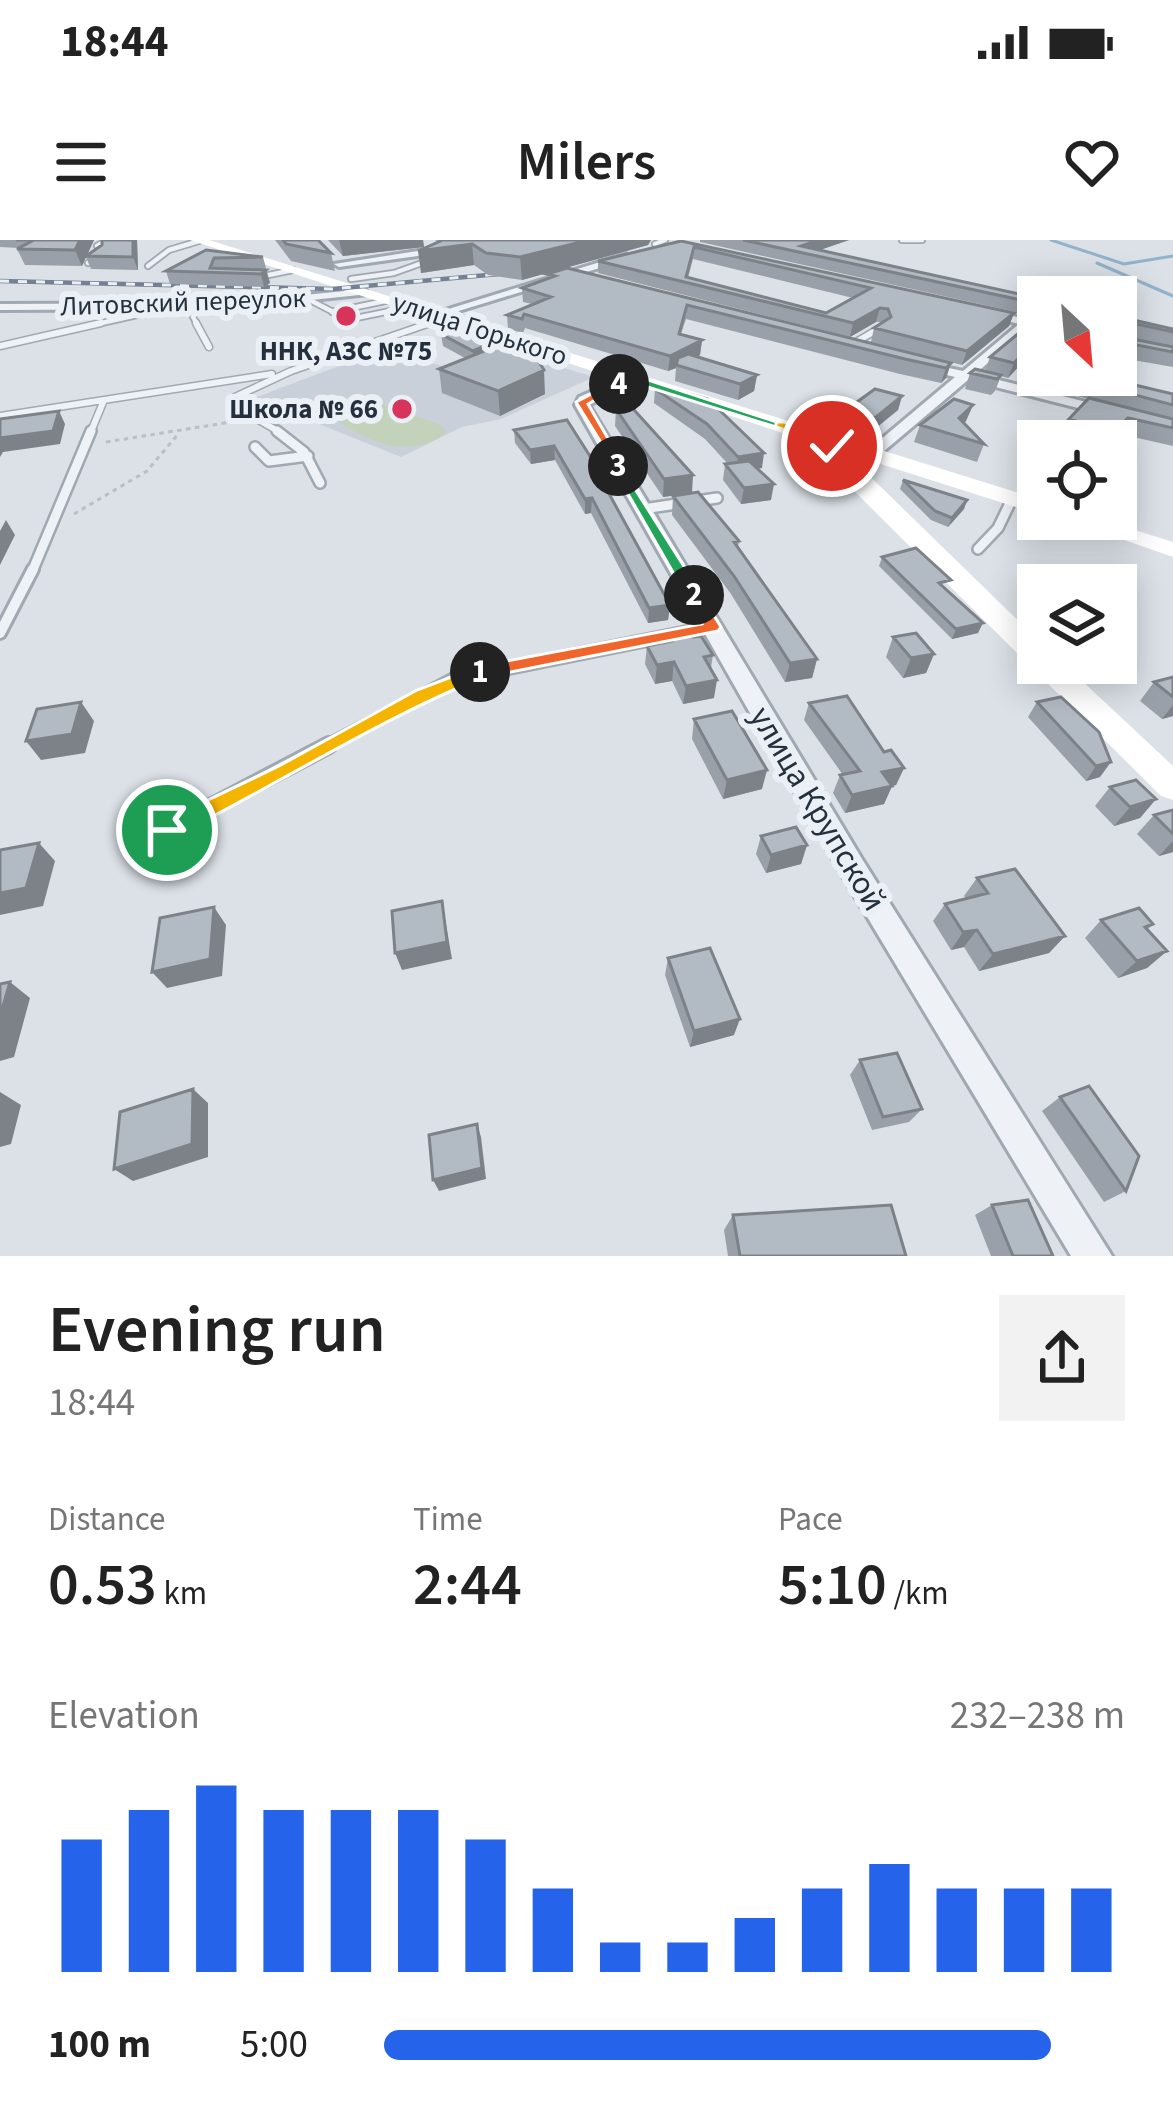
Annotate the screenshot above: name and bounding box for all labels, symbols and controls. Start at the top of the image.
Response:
text: 18:44 [60,10,169,74]
text: Milers [517,124,656,201]
icon: menu [48,129,114,195]
icon: heart [1059,129,1125,195]
north arrow [1017,276,1137,396]
map controls [1017,276,1137,684]
street label: Литовский переулок [59,279,307,326]
street label: улица Горького [387,283,572,376]
marker: ННК, АЗС №75 [333,303,359,329]
place label: ННК, АЗС №75 [260,332,432,371]
pin: 4 [589,354,649,414]
text: 4 [610,360,628,407]
place label: Школа № 66 [229,390,378,429]
pin [781,395,883,497]
marker: Школа № 66 [389,396,415,422]
icon: check [799,413,865,479]
button: locate [1017,420,1137,540]
pin: 3 [588,436,648,496]
text: 3 [609,442,627,489]
button: layers [1017,564,1137,684]
pin: 2 [664,565,724,625]
text: 2 [685,571,703,618]
pin: 1 [450,642,510,702]
text: 1 [471,648,489,695]
street label: улица Крупской [738,697,897,920]
pin [116,779,218,881]
icon: arrive [134,797,200,863]
text: Evening run [48,1283,386,1377]
button: share [999,1295,1125,1421]
text: 18:44 [48,1375,135,1431]
text: Distance [48,1496,165,1543]
text: Time [413,1496,483,1543]
text: Pace [778,1496,843,1543]
text: 0.53 [48,1543,157,1628]
text: 2:44 [413,1543,522,1628]
text: 5:10 [778,1543,887,1628]
text: km [157,1570,207,1617]
text: /km [887,1570,949,1617]
text: Elevation [48,1688,200,1744]
text: 232–238 m [950,1688,1125,1744]
text: 100 m [48,2017,151,2073]
text: 5:00 [240,2017,308,2073]

